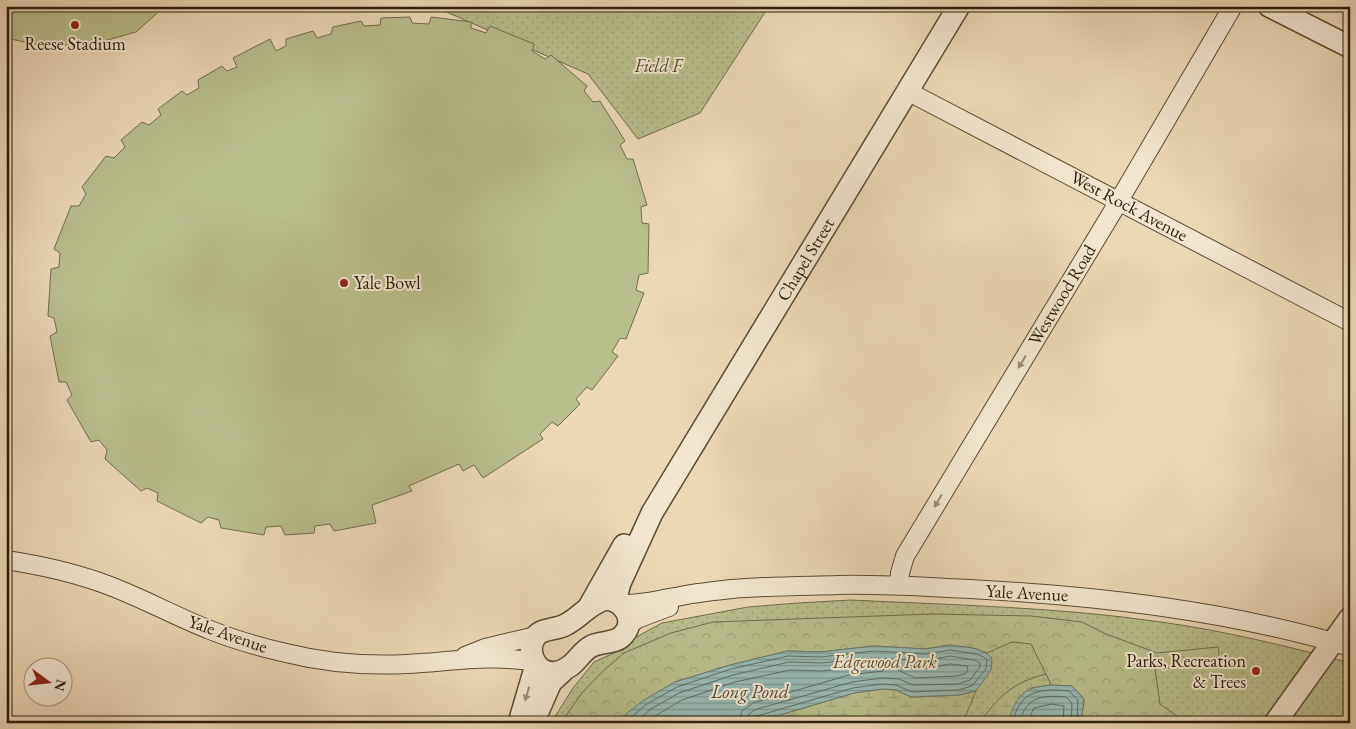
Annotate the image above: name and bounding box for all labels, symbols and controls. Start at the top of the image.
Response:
marker: Reese Stadium [69,19,81,31]
place label: Reese Stadium [24,32,126,55]
park label: Field F [634,54,684,77]
street label: West Rock Avenue [1067,165,1192,246]
street label: Chapel Street [771,213,839,305]
street label: Westwood Road [1023,240,1101,349]
place label: Yale Bowl [354,271,421,294]
marker: Yale Bowl [338,277,350,289]
one-way arrow [1017,356,1026,369]
one-way arrow [934,495,943,508]
street label: Yale Avenue [985,579,1069,606]
street label: Yale Avenue [185,609,271,658]
place label: Parks, Recreation & Trees [1126,649,1246,693]
park label: Edgewood Park [832,650,937,674]
north arrow [22,656,72,706]
marker: Parks, Recreation & Trees [1250,665,1262,677]
text: N [50,678,71,694]
water label: Long Pond [710,679,789,704]
one-way arrow [522,686,530,701]

